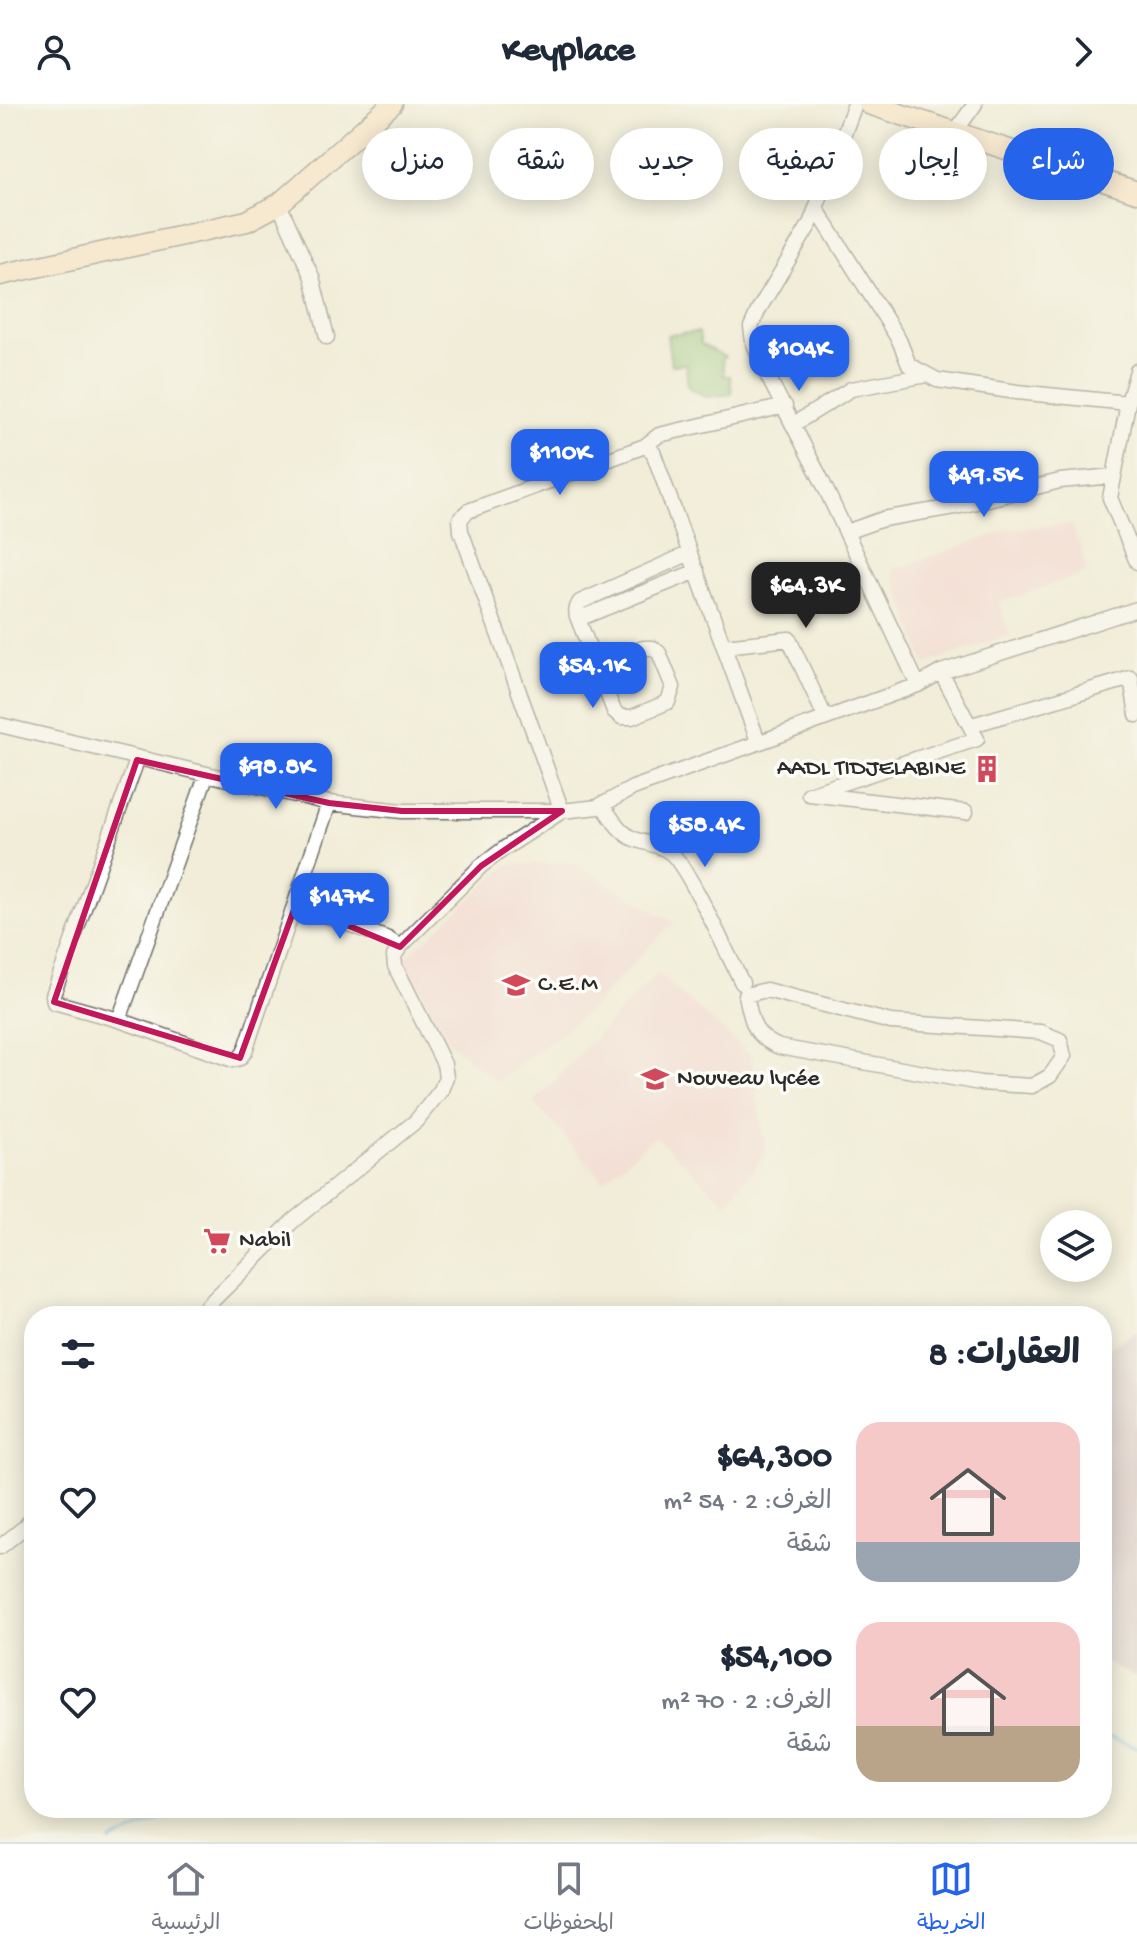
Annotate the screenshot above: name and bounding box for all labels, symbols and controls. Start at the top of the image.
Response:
icon: person [32,30,76,74]
icon: forward [1061,30,1105,74]
text: Keyplace [502,31,635,74]
chip: منزل [362,128,473,200]
chip: شقة [489,128,594,200]
chip: جديد [610,128,723,200]
chip: تصفية [739,128,863,200]
chip: إيجار [879,128,987,200]
chip: شراء [1003,128,1114,200]
pin: $104K [743,325,855,393]
text: $104K [767,335,831,366]
pin: $110K [504,429,616,497]
text: $110K [529,439,591,470]
pin: $49.5K [919,451,1049,519]
text: $49.5K [947,461,1021,492]
pin: $64.3K [741,562,871,630]
text: $64.3K [769,572,843,603]
pin: $54.1K [528,642,658,710]
text: $54.1K [558,652,628,683]
pin: $98.8K [211,743,341,811]
text: $98.8K [238,753,314,784]
building icon: AADL TIDJELABINE [972,754,1002,784]
place label: AADL TIDJELABINE [777,755,966,784]
pin: $58.4K [640,801,770,869]
text: $58.4K [668,811,742,842]
pin: $147K [284,873,396,941]
text: $147K [309,883,371,914]
school or university icon: C.E.M [501,970,531,1000]
place label: C.E.M [538,971,598,1000]
school or university icon: Nouveau lycée [640,1064,670,1094]
place label: Nouveau lycée [677,1065,820,1094]
map controls [1040,1210,1112,1282]
button: layers [1040,1210,1112,1282]
supermarket icon: Nabil [202,1226,232,1256]
place label: Nabil [239,1227,291,1256]
icon: filters [56,1332,100,1376]
text: العقارات: 8 [929,1337,1080,1377]
text: $64,300 [716,1439,832,1479]
icon: home [920,1454,1016,1550]
icon: heart [56,1480,100,1524]
text: الغرف: 2 · 54 m² [664,1488,832,1519]
text: شقة [787,1531,832,1562]
text: $54,100 [720,1639,832,1679]
icon: home [920,1654,1016,1750]
icon: heart [56,1680,100,1724]
text: الغرف: 2 · 70 m² [661,1688,832,1719]
text: شقة [787,1731,832,1762]
tab: الرئيسية [151,1857,221,1941]
tab: المحفوظات [523,1857,614,1941]
tab: الخريطة [917,1857,986,1941]

